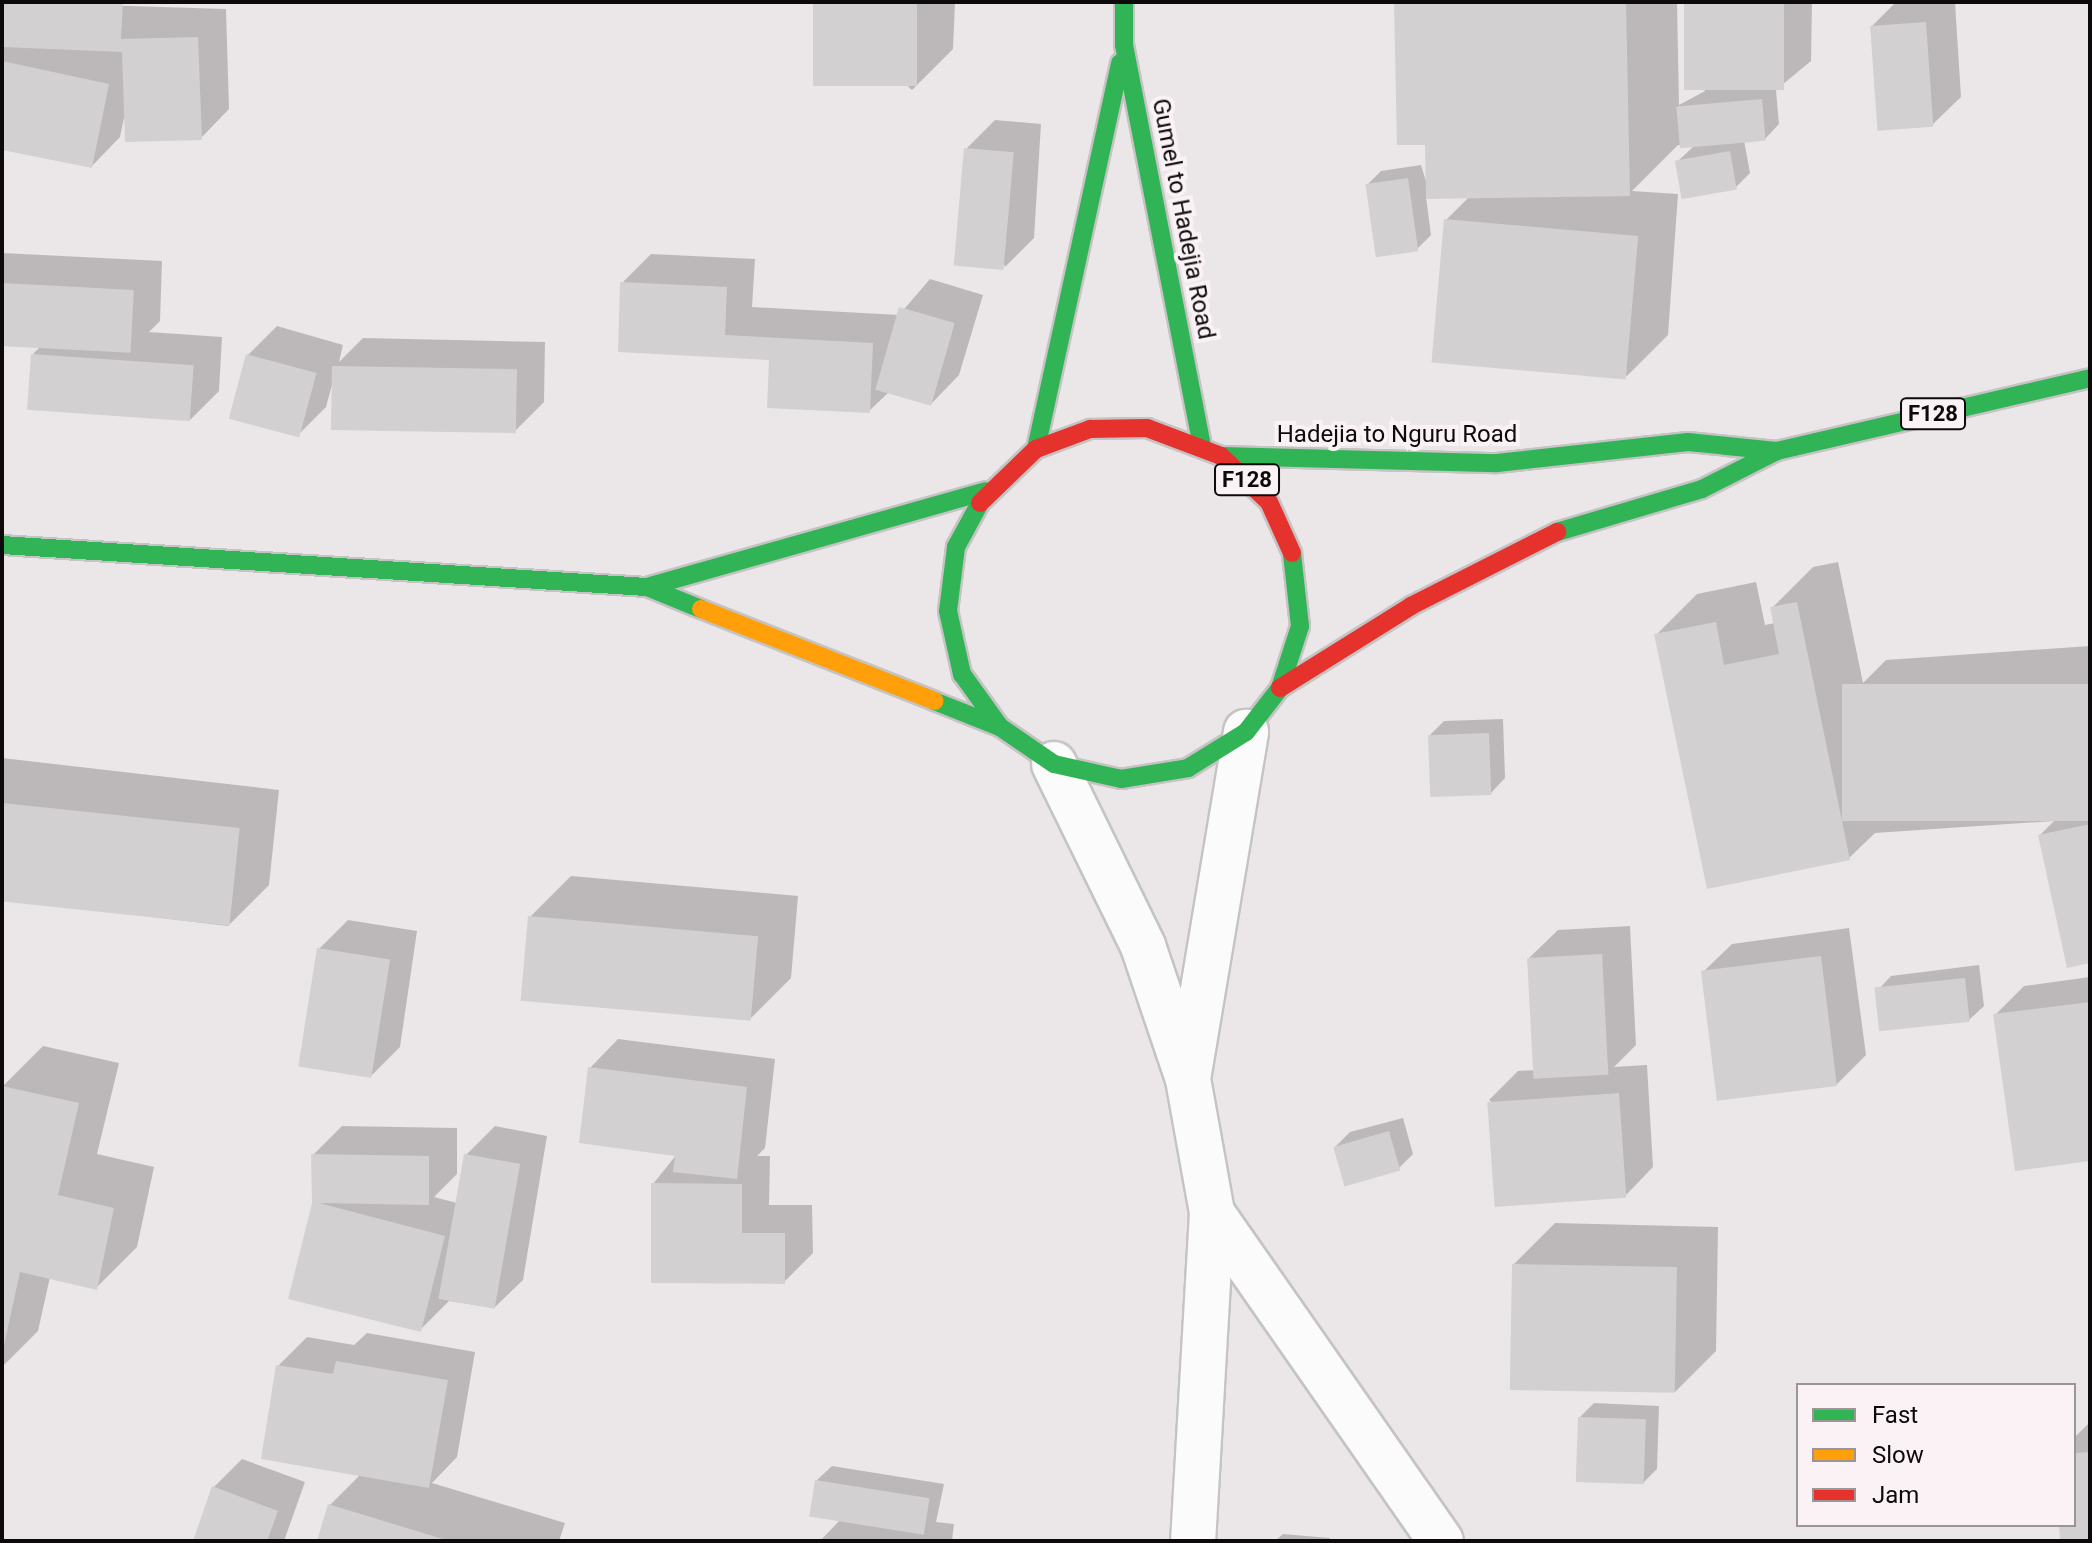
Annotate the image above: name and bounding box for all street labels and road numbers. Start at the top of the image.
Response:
street label: Gumel to Hadejia Road [1146,96,1220,342]
road number: F128 [1899,396,1967,432]
street label: Hadejia to Nguru Road [1277,421,1517,449]
road number: F128 [1213,462,1281,498]

